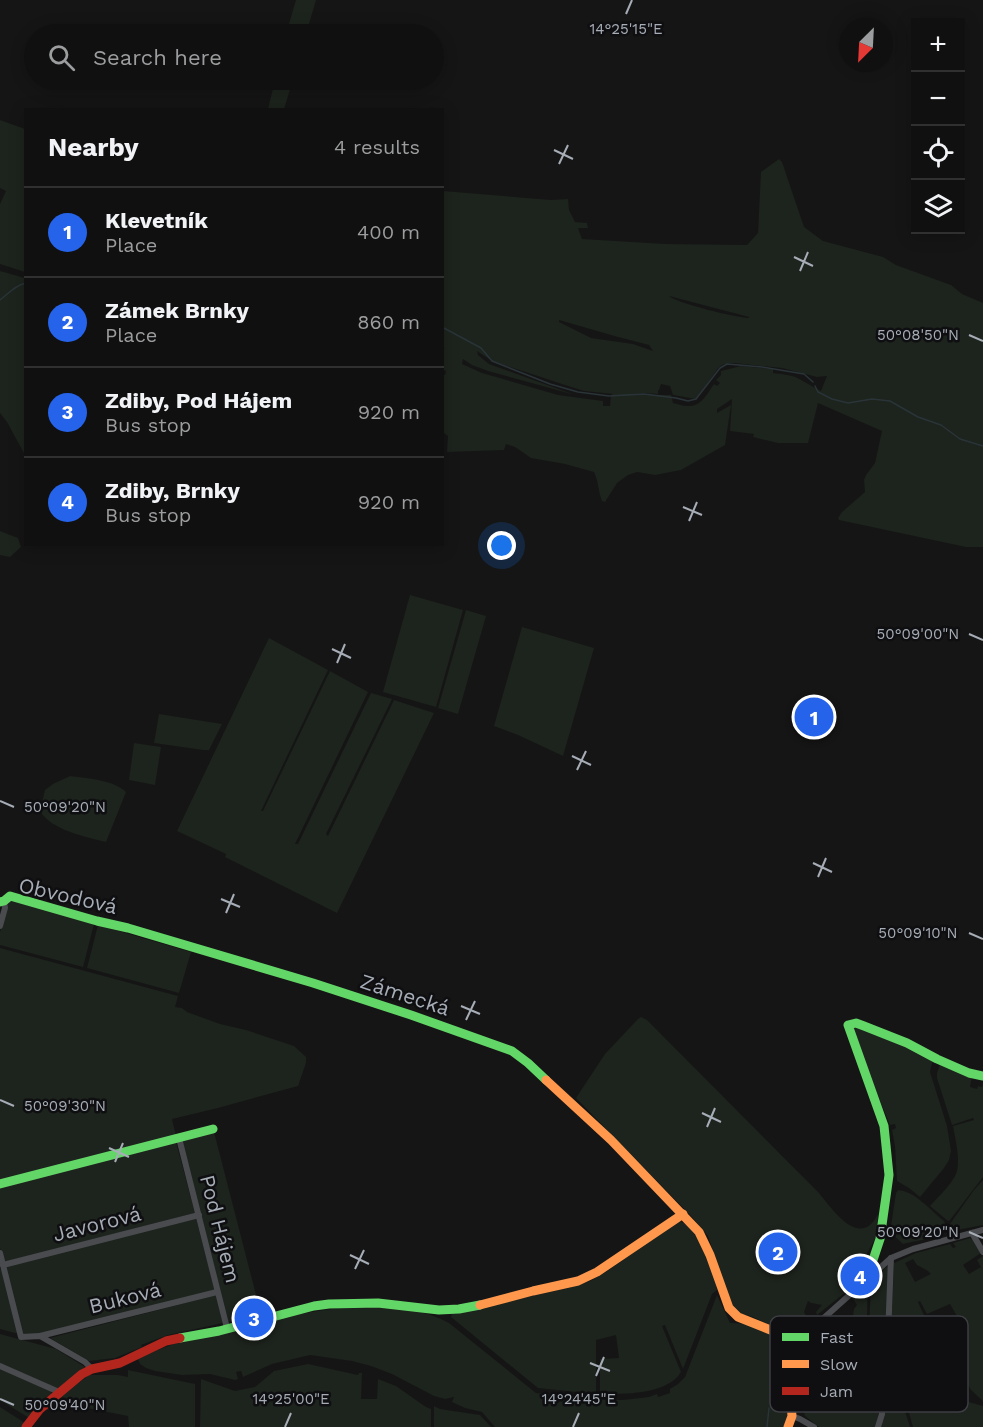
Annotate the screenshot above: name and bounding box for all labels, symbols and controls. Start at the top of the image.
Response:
north arrow [839,18,893,72]
map controls [911,18,965,234]
button: + [911,18,965,72]
text: 14°25'15"E [589,20,663,38]
search box [24,24,444,90]
icon: search [45,41,78,74]
text: Search here [93,45,222,70]
button: − [911,72,965,126]
button: locate [911,126,965,180]
text: Nearby [48,132,139,162]
text: 4 results [334,135,420,159]
button: layers [911,180,965,234]
text: Klevetník [105,208,208,233]
text: 1 [63,220,72,244]
text: 400 m [357,220,420,244]
text: Place [105,233,157,257]
text: Zámek Brnky [105,298,249,323]
text: 2 [62,310,73,334]
text: 860 m [357,310,420,334]
text: Place [105,323,157,347]
text: 50°08'50"N [877,326,959,344]
text: Zdiby, Pod Hájem [105,388,292,413]
text: 3 [62,400,73,424]
text: 920 m [358,400,420,424]
text: Bus stop [105,413,191,437]
text: Zdiby, Brnky [105,478,240,503]
text: 4 [61,490,74,514]
text: 920 m [358,490,420,514]
text: Bus stop [105,503,191,527]
your location [487,531,516,560]
text: 50°09'00"N [877,625,959,643]
pin: 1 [794,694,834,740]
text: 50°09'20"N [24,798,106,816]
street label: Obvodová [16,872,120,919]
text: 50°09'10"N [878,924,958,942]
street label: Zámecká [357,968,453,1021]
text: 50°09'30"N [24,1097,106,1115]
street label: Pod Hájem [195,1172,246,1285]
street label: Javorová [50,1200,144,1247]
text: 50°09'20"N [877,1223,959,1241]
pin: 2 [758,1230,798,1274]
pin: 4 [840,1254,880,1298]
street label: Buková [86,1276,164,1319]
pin: 3 [234,1296,274,1340]
legend [770,1316,968,1412]
text: Fast [820,1328,853,1347]
text: Slow [820,1355,858,1374]
text: Jam [820,1382,853,1401]
text: 14°25'00"E [252,1390,330,1408]
text: 14°24'45"E [542,1390,616,1408]
text: 50°09'40"N [24,1396,106,1414]

